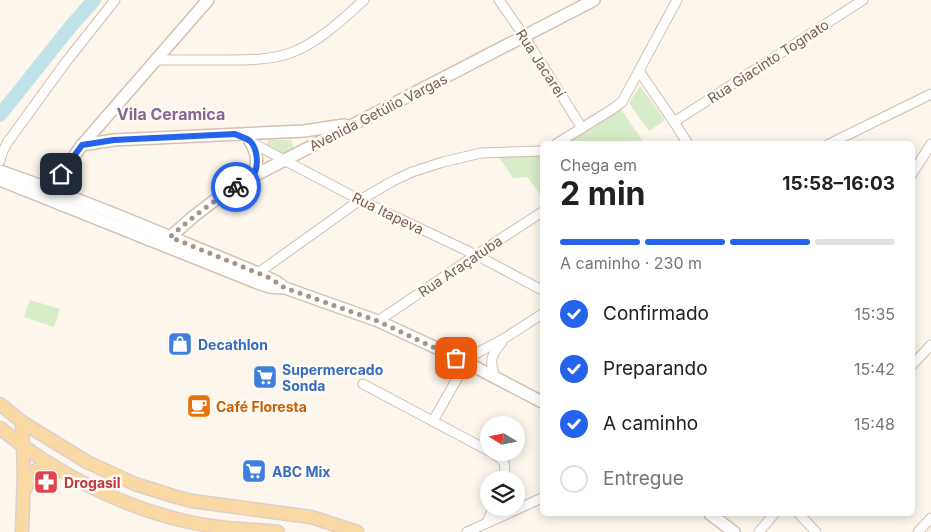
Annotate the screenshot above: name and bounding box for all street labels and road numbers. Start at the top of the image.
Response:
street label: Rua Giacinto Tognato [704,15,832,107]
street label: Rua Jacareí [513,26,570,101]
street label: Avenida Getúlio Vargas [306,70,450,154]
street label: Rua Itapeva [349,188,427,238]
street label: Rua Araçatuba [415,232,505,300]

